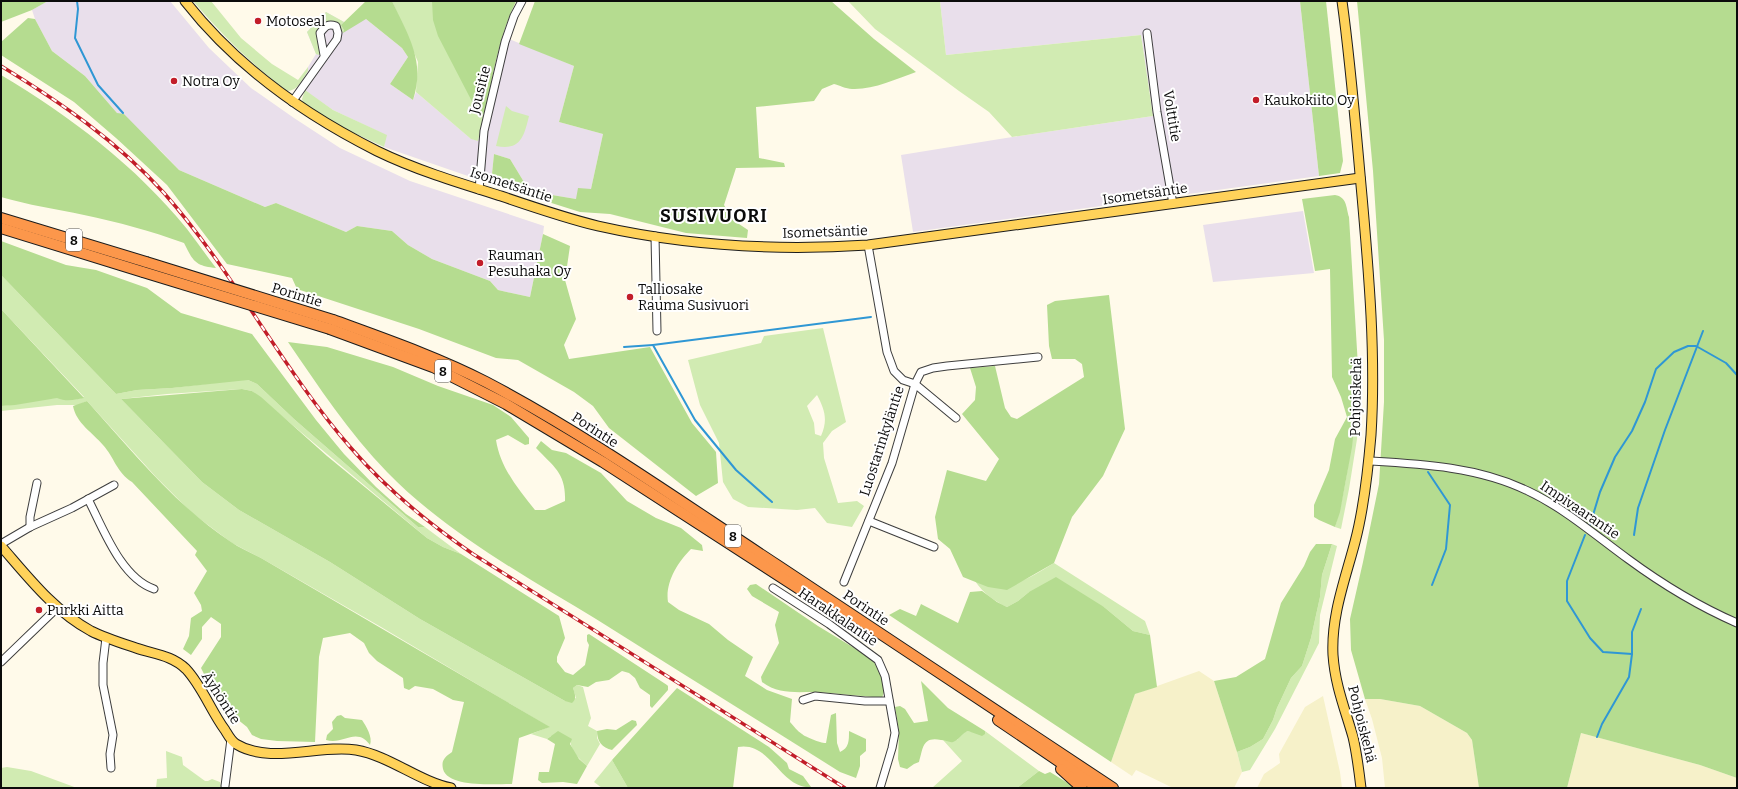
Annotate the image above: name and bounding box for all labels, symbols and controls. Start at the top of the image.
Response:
place label: Motoseal [266,13,325,30]
marker: Motoseal [253,16,263,26]
street label: Jousitie [466,64,494,117]
place label: Notra Oy [182,73,240,90]
marker: Notra Oy [169,76,179,86]
street label: Volttitie [1160,89,1184,143]
place label: Kaukokiito Oy [1264,92,1355,109]
marker: Kaukokiito Oy [1251,95,1261,105]
street label: Isometsäntie [468,164,554,206]
street label: Isometsäntie [1101,180,1189,208]
district label: SUSIVUORI [660,205,768,227]
street label: Isometsäntie [782,222,868,242]
road number: 8 [66,229,82,251]
place label: Rauman Pesuhaka Oy [488,247,572,280]
marker: Rauman Pesuhaka Oy [475,258,485,268]
street label: Porintie [270,279,324,311]
place label: Talliosake Rauma Susivuori [638,281,749,314]
marker: Talliosake Rauma Susivuori [625,292,635,302]
street label: Pohjoiskehä [1347,357,1365,437]
road number: 8 [435,360,451,382]
street label: Luostarinkyläntie [856,384,908,498]
street label: Porintie [569,409,621,451]
street label: Impivaarantie [1537,477,1623,543]
road number: 8 [725,525,741,547]
street label: Harakkalantie [795,584,881,650]
street label: Porintie [840,586,892,630]
place label: Purkki Aitta [47,602,124,619]
marker: Purkki Aitta [34,605,44,615]
street label: Äyhöntie [198,669,244,727]
street label: Pohjoiskehä [1344,684,1380,765]

